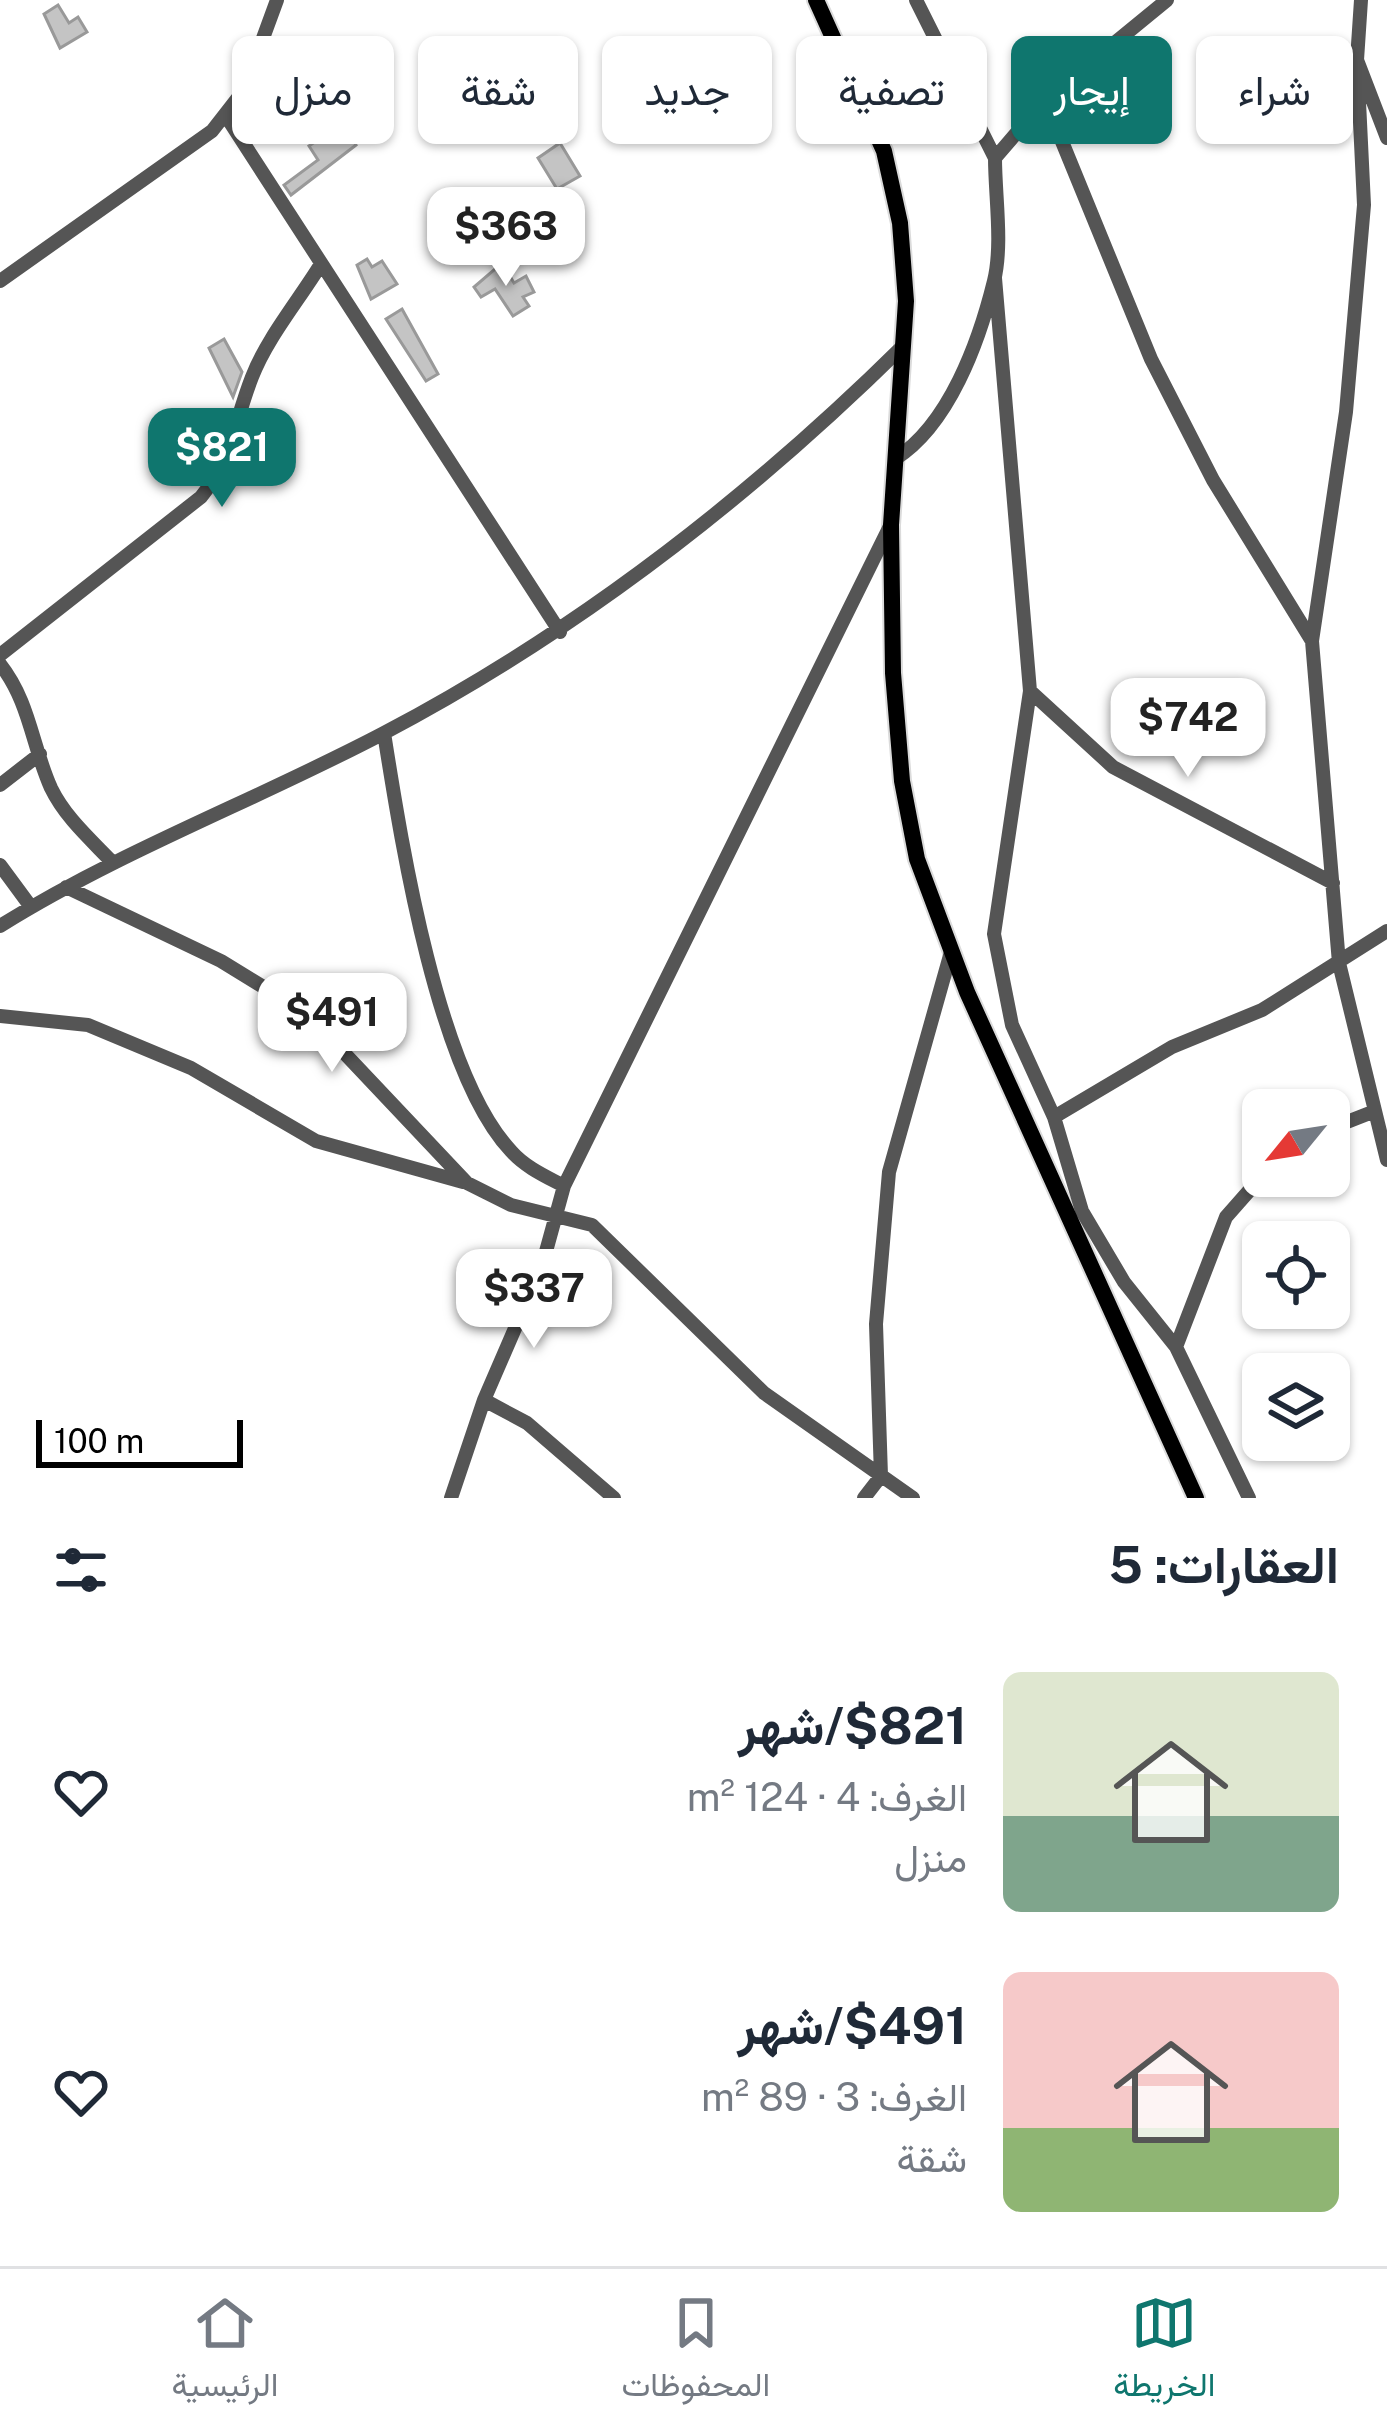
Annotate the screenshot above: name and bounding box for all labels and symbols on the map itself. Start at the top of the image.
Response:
pin: $363 [435,187,577,289]
pin: $821 [151,408,293,510]
pin: $742 [1117,678,1259,780]
pin: $491 [261,973,403,1075]
north arrow [1242,1089,1350,1197]
pin: $337 [463,1249,605,1351]
scale bar [36,1414,243,1467]

